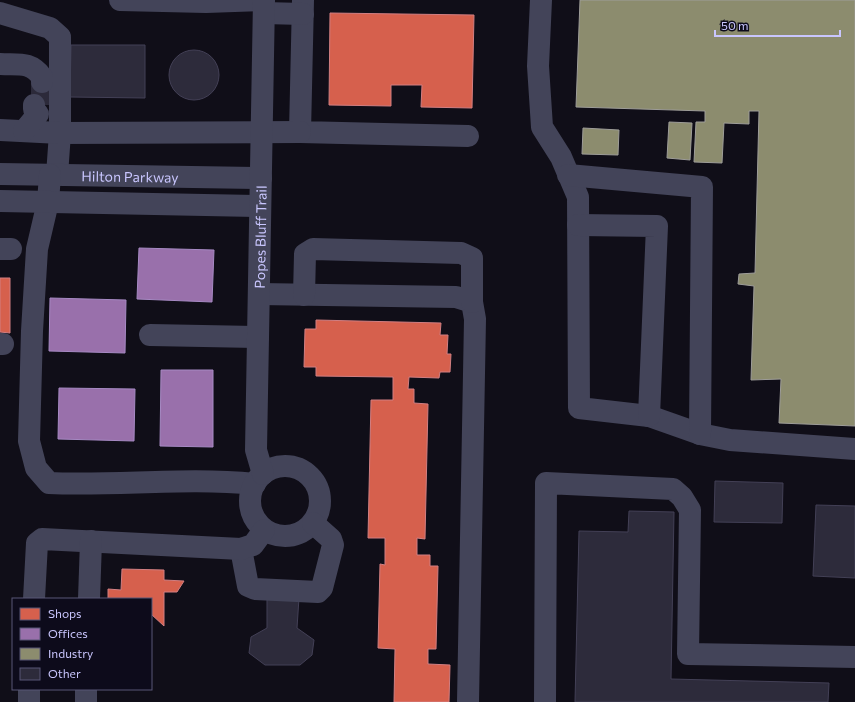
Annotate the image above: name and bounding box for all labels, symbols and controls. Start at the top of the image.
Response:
scale bar [715,12,840,38]
text: 50 m [721,18,749,32]
street label: Hilton Parkway [81,167,179,185]
street label: Popes Bluff Trail [250,185,269,289]
legend [12,598,152,690]
text: Shops [48,606,82,620]
text: Offices [48,626,88,640]
text: Industry [48,646,93,660]
text: Other [48,666,81,680]

